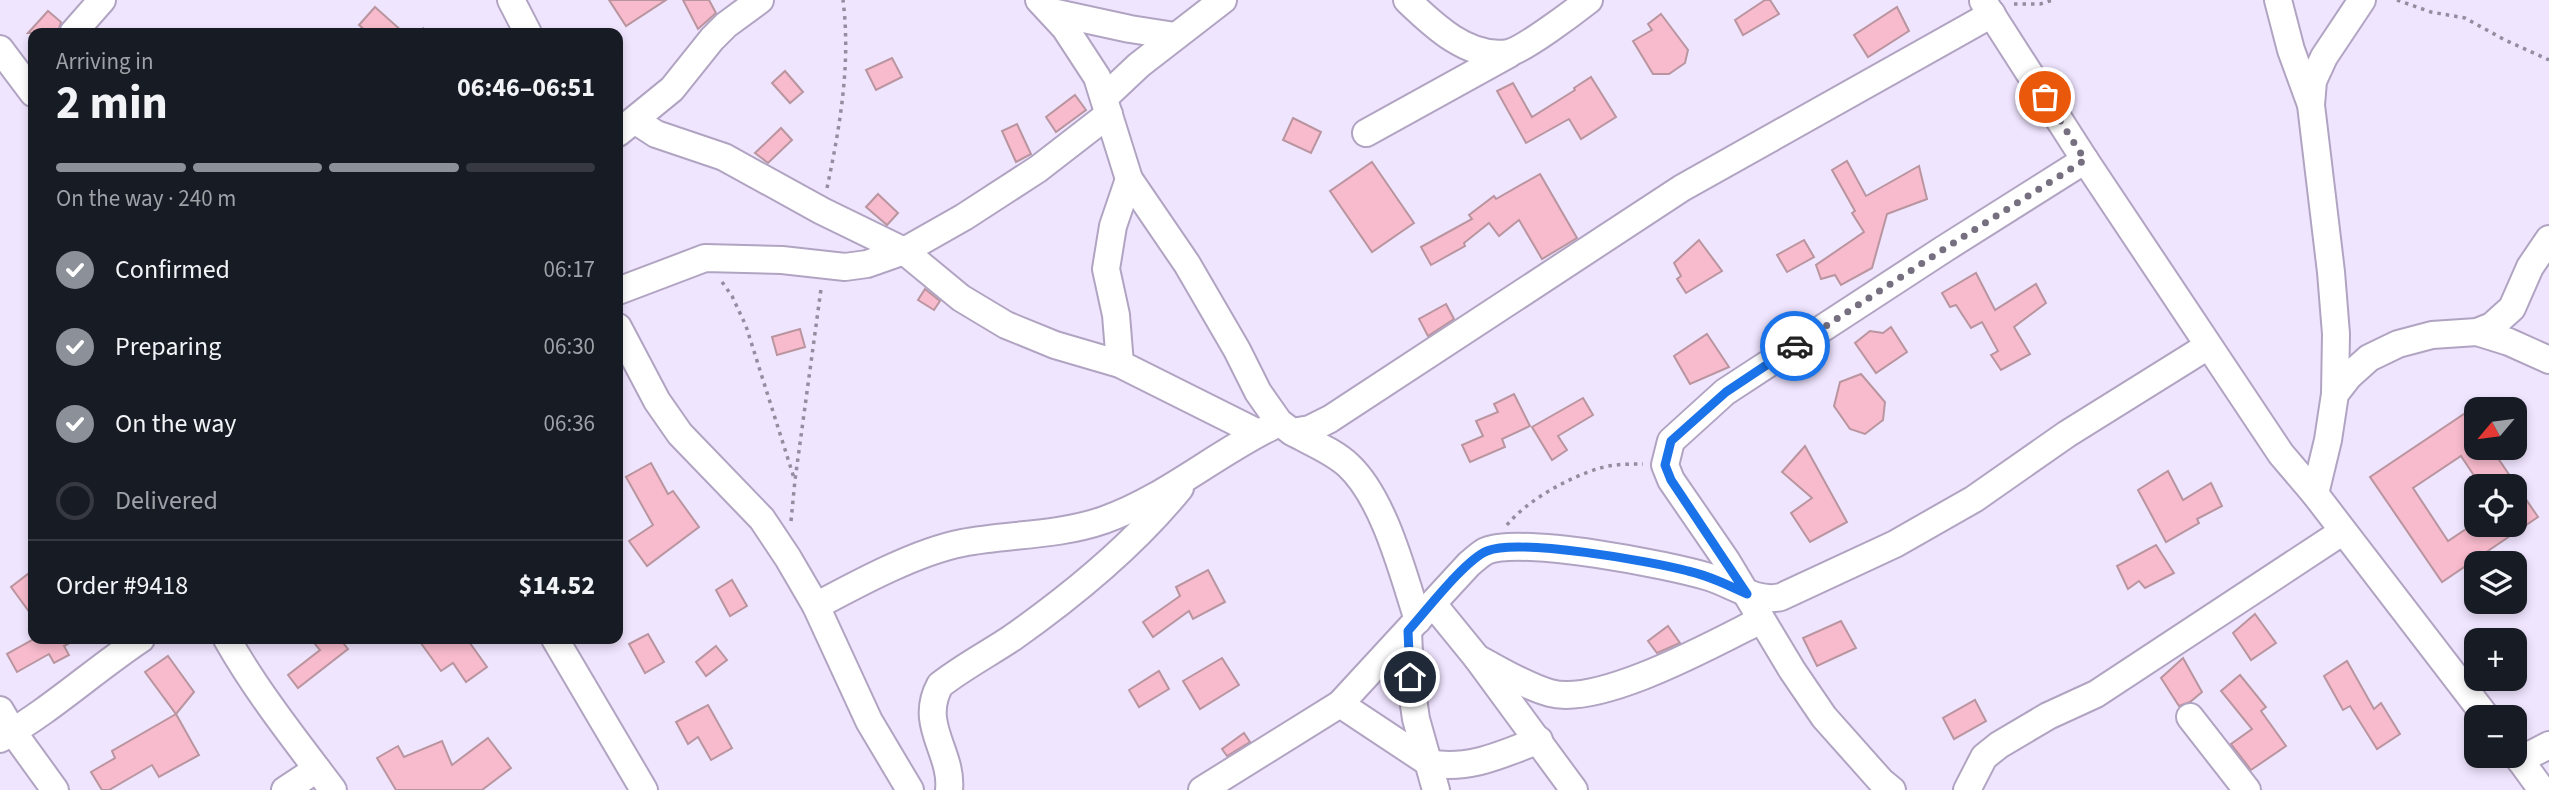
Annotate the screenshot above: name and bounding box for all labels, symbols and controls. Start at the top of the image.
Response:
text: Arriving in [56,45,154,78]
pin [2015,67,2075,127]
text: 06:46–06:51 [457,69,595,106]
text: 2 min [56,71,168,136]
icon: bag [2026,78,2064,116]
text: On the way · 240 m [56,182,236,215]
icon: check [56,251,94,289]
text: Confirmed [115,251,230,288]
text: 06:17 [544,253,595,286]
courier [1760,311,1830,381]
icon: car [1776,327,1814,365]
icon: check [56,328,94,366]
text: Preparing [115,328,221,365]
text: 06:30 [544,330,595,363]
north arrow [2464,397,2527,460]
map controls [2464,397,2527,768]
icon: check [56,405,94,443]
text: On the way [115,405,236,442]
text: 06:36 [544,407,595,440]
button: locate [2464,474,2527,537]
text: Delivered [115,482,218,519]
button: layers [2464,551,2527,614]
text: Order #9418 [56,567,188,604]
text: $14.52 [519,567,595,604]
button: + [2464,628,2527,691]
pin [1380,647,1440,707]
icon: home [1391,658,1429,696]
button: − [2464,705,2527,768]

